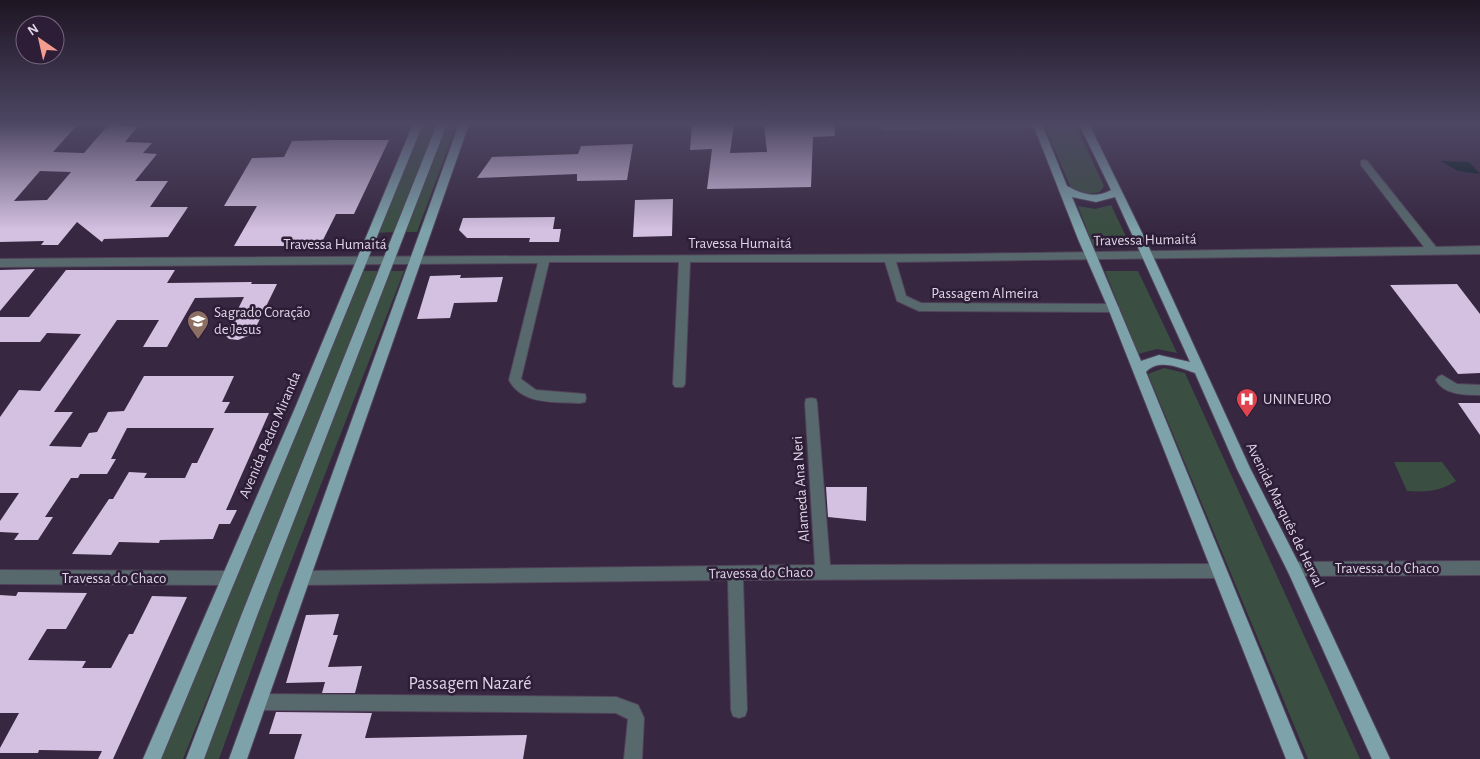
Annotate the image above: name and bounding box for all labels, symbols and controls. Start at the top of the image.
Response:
north arrow [15,15,65,65]
text: N [25,22,41,39]
street label: Travessa Humaitá [1093,232,1197,248]
street label: Travessa Humaitá [688,236,792,251]
street label: Travessa Humaitá [283,237,387,252]
street label: Passagem Almeira [931,286,1039,301]
place label: Sagrado Coração de Jesus [214,305,310,337]
school or university icon: Sagrado Coração de Jesus [186,309,210,340]
street label: Avenida Pedro Miranda [237,369,303,500]
hospital icon: UNINEURO [1235,387,1259,418]
place label: UNINEURO [1263,392,1331,407]
street label: Alameda Ana Neri [790,435,812,543]
street label: Avenida Marquês de Herval [1243,440,1327,590]
street label: Travessa do Chaco [1335,561,1439,576]
street label: Travessa do Chaco [709,565,813,581]
street label: Travessa do Chaco [62,571,166,586]
street label: Passagem Nazaré [408,675,532,693]

